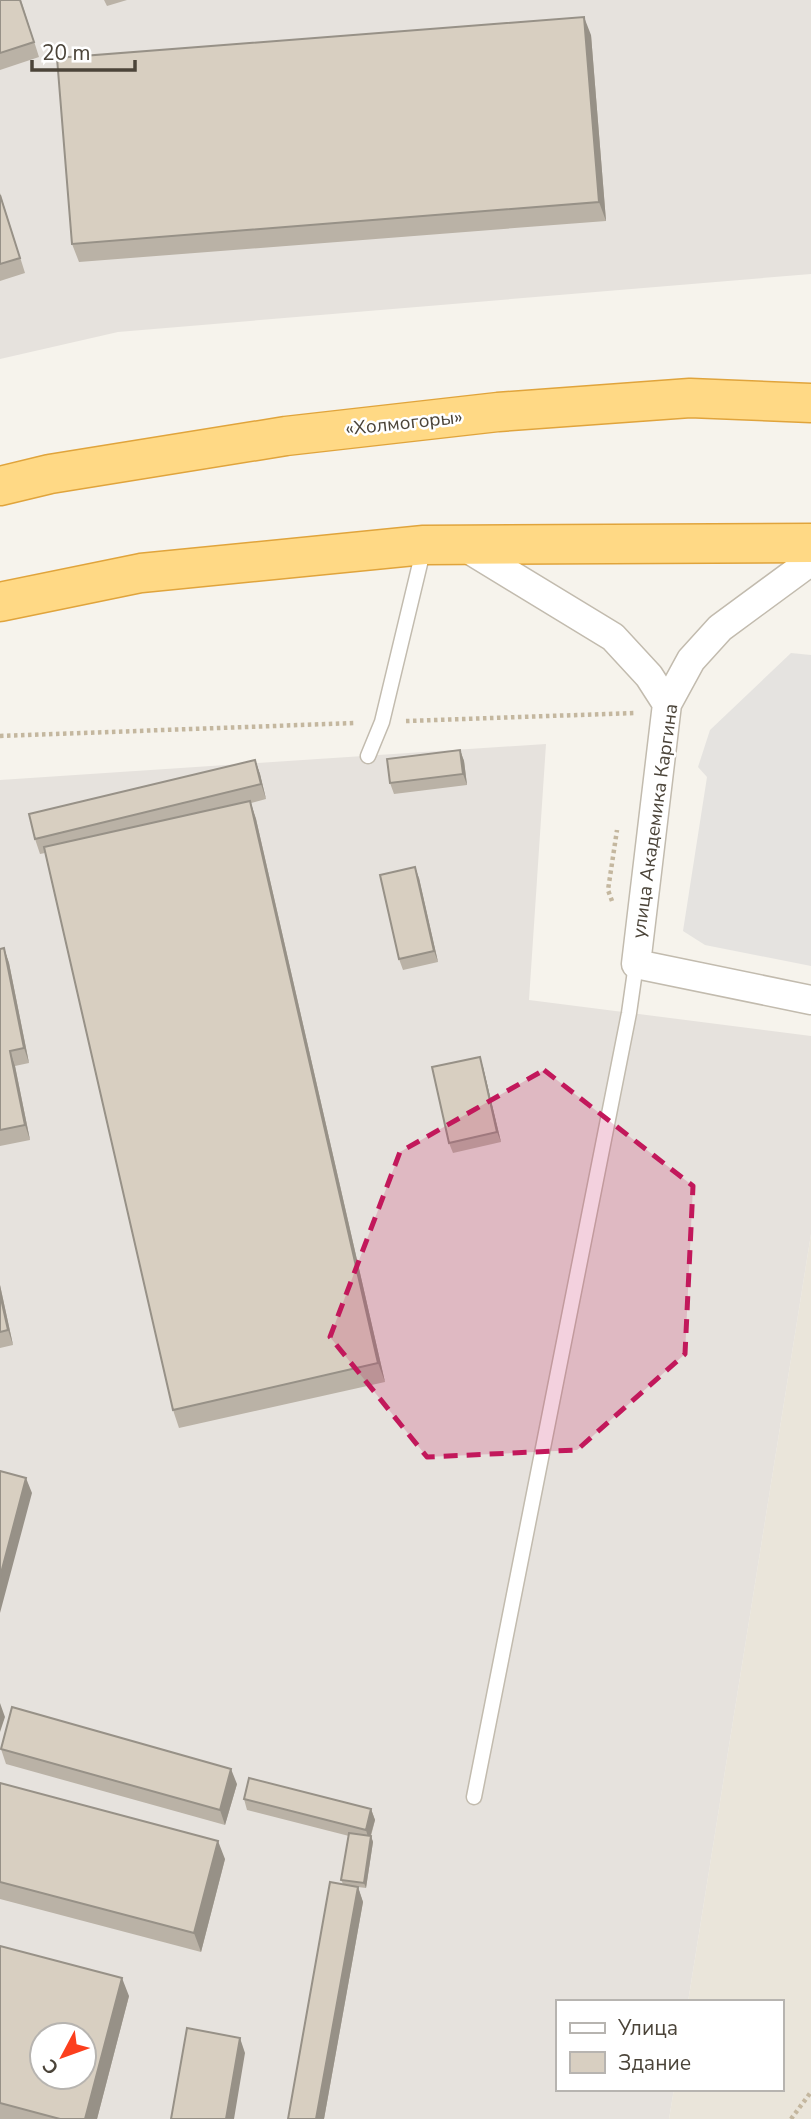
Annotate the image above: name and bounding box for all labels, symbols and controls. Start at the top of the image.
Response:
scale bar [32,28,135,72]
text: 20 m [42,39,91,67]
street label: «Холмогоры» [344,404,464,442]
street label: улица Академика Каргина [626,702,684,940]
legend [556,2000,783,2091]
text: Улица [617,2014,678,2042]
north arrow [28,2021,98,2091]
text: Здание [618,2049,691,2077]
text: С [37,2053,65,2080]

